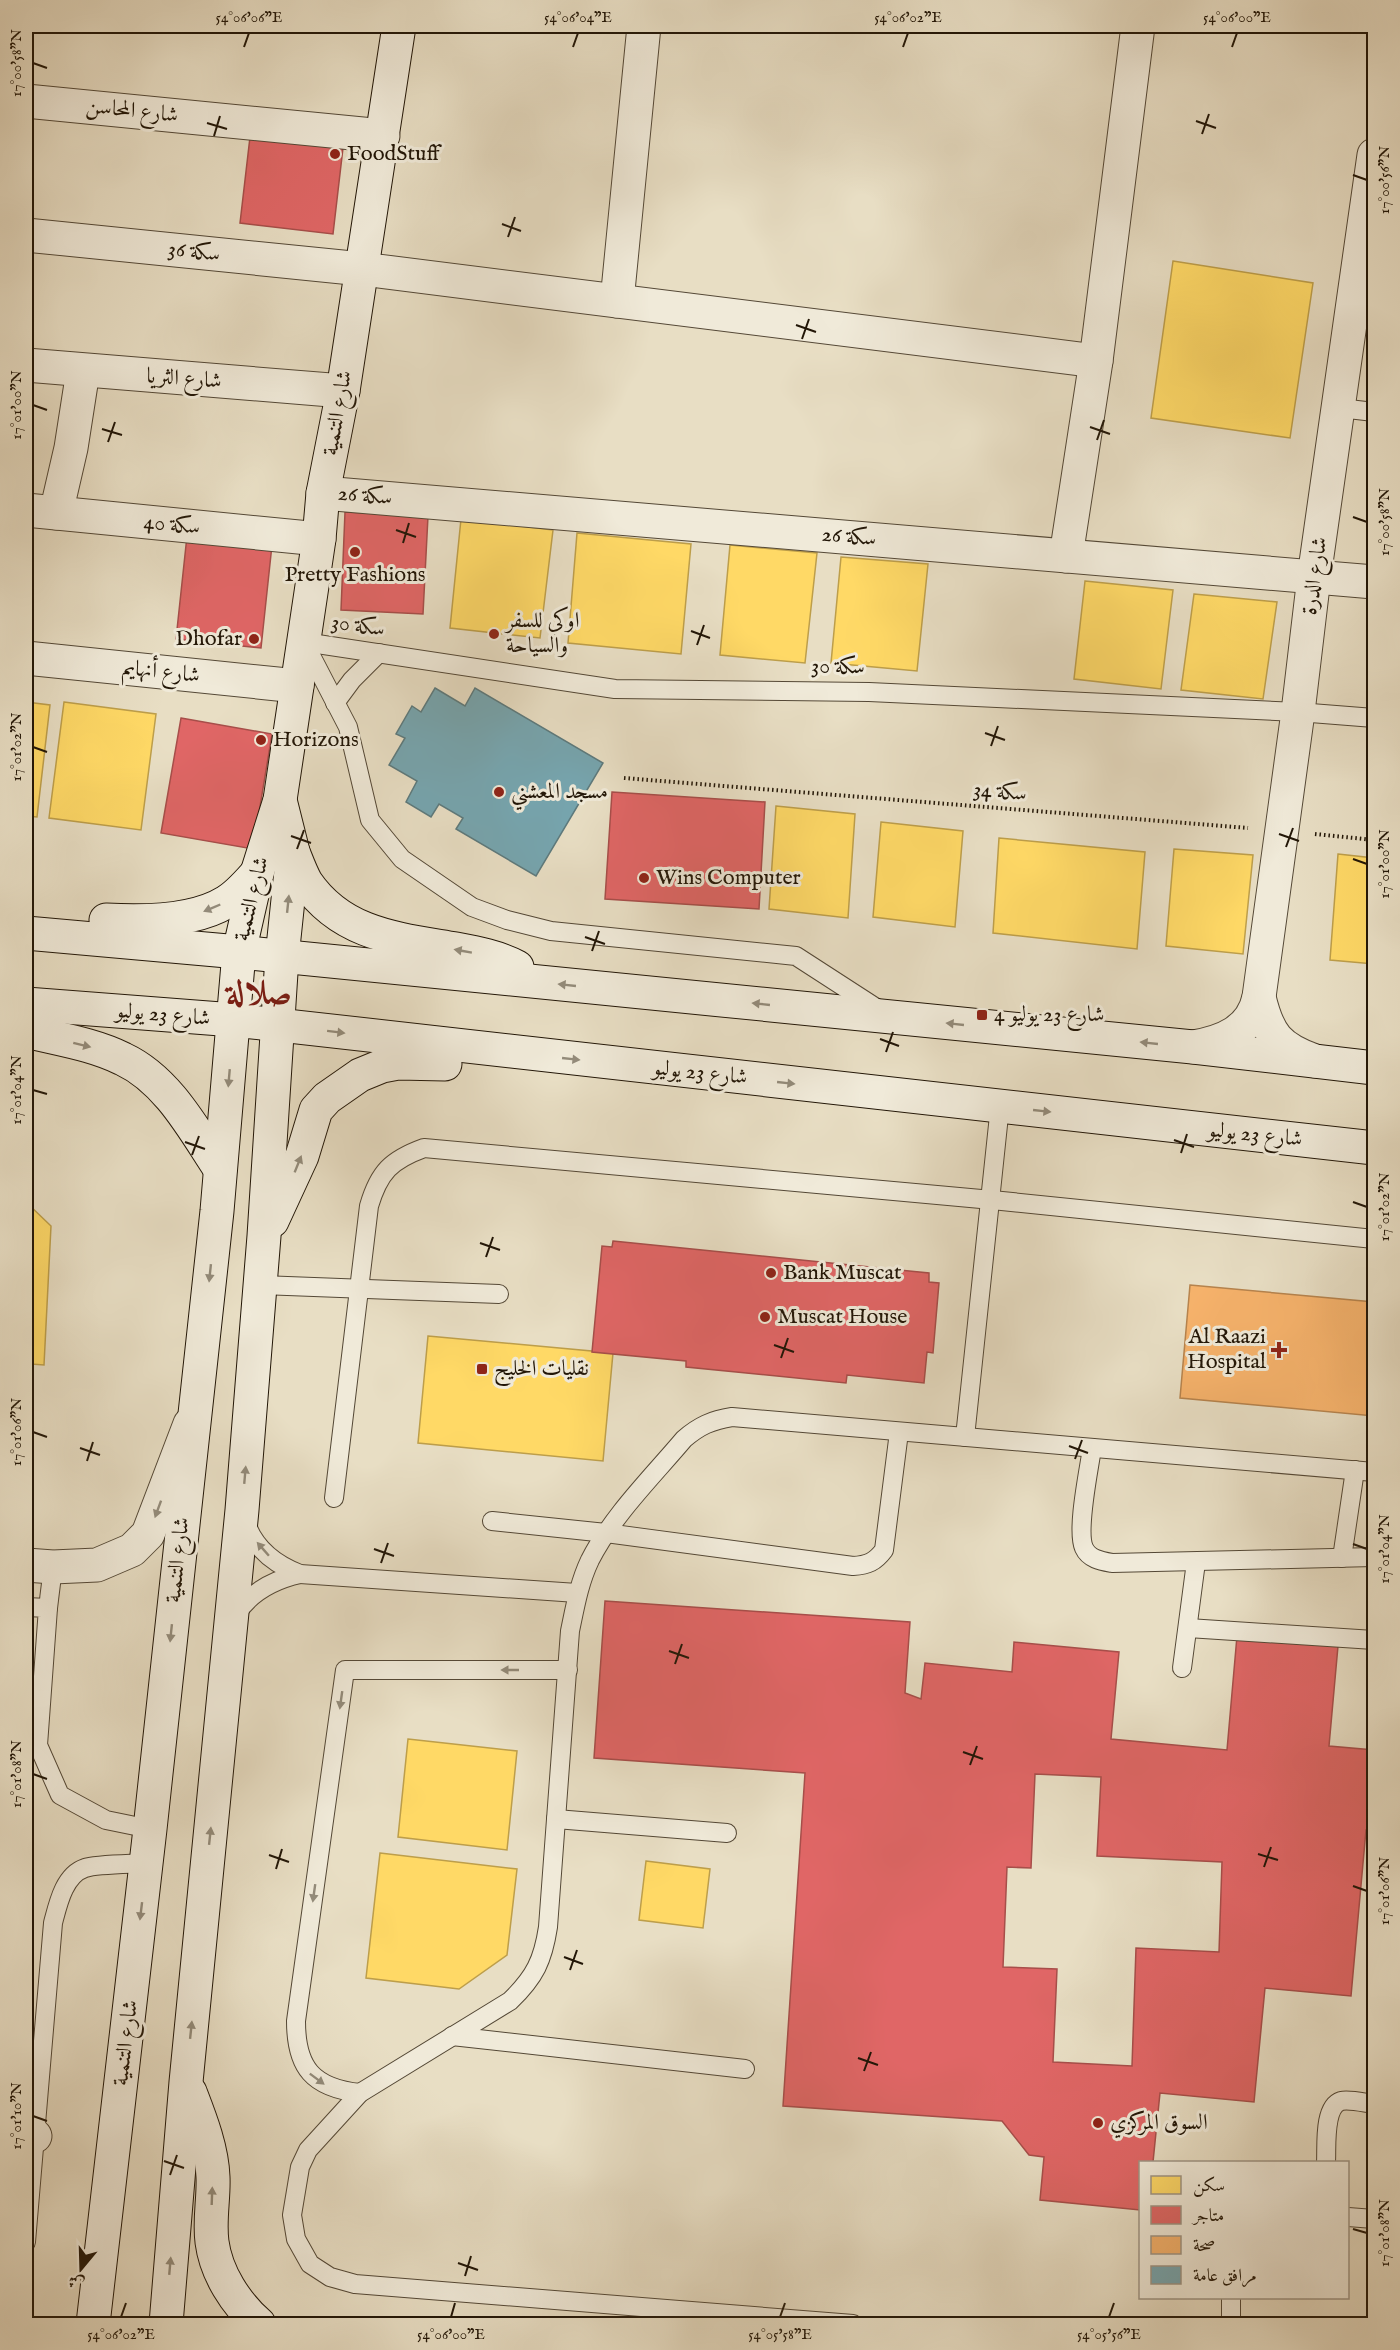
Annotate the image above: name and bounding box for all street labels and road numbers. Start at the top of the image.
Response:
street label: شارع المحاسن [84,92,180,133]
street label: سكة 36 [166,235,222,269]
street label: شارع الثريا [145,362,223,399]
street label: شارع التنمية [317,368,362,458]
street label: سكة 26 [337,480,393,512]
street label: سكة 40 [142,508,202,542]
street label: سكة 26 [821,521,877,553]
street label: شارع الدرة [1296,535,1337,617]
street label: سكة 30 [329,608,387,644]
street label: شارع أنهايم [120,651,202,694]
street label: سكة 30 [811,653,865,681]
street label: سكة 34 [972,776,1028,808]
street label: شارع التنمية [228,854,279,945]
street label: شارع 23 يوليو [112,997,212,1036]
street label: شارع 23 يوليو [649,1054,749,1095]
street label: شارع 23 يوليو [1204,1116,1304,1157]
street label: شارع التنمية [160,1516,199,1605]
street label: شارع التنمية [107,1998,148,2088]

